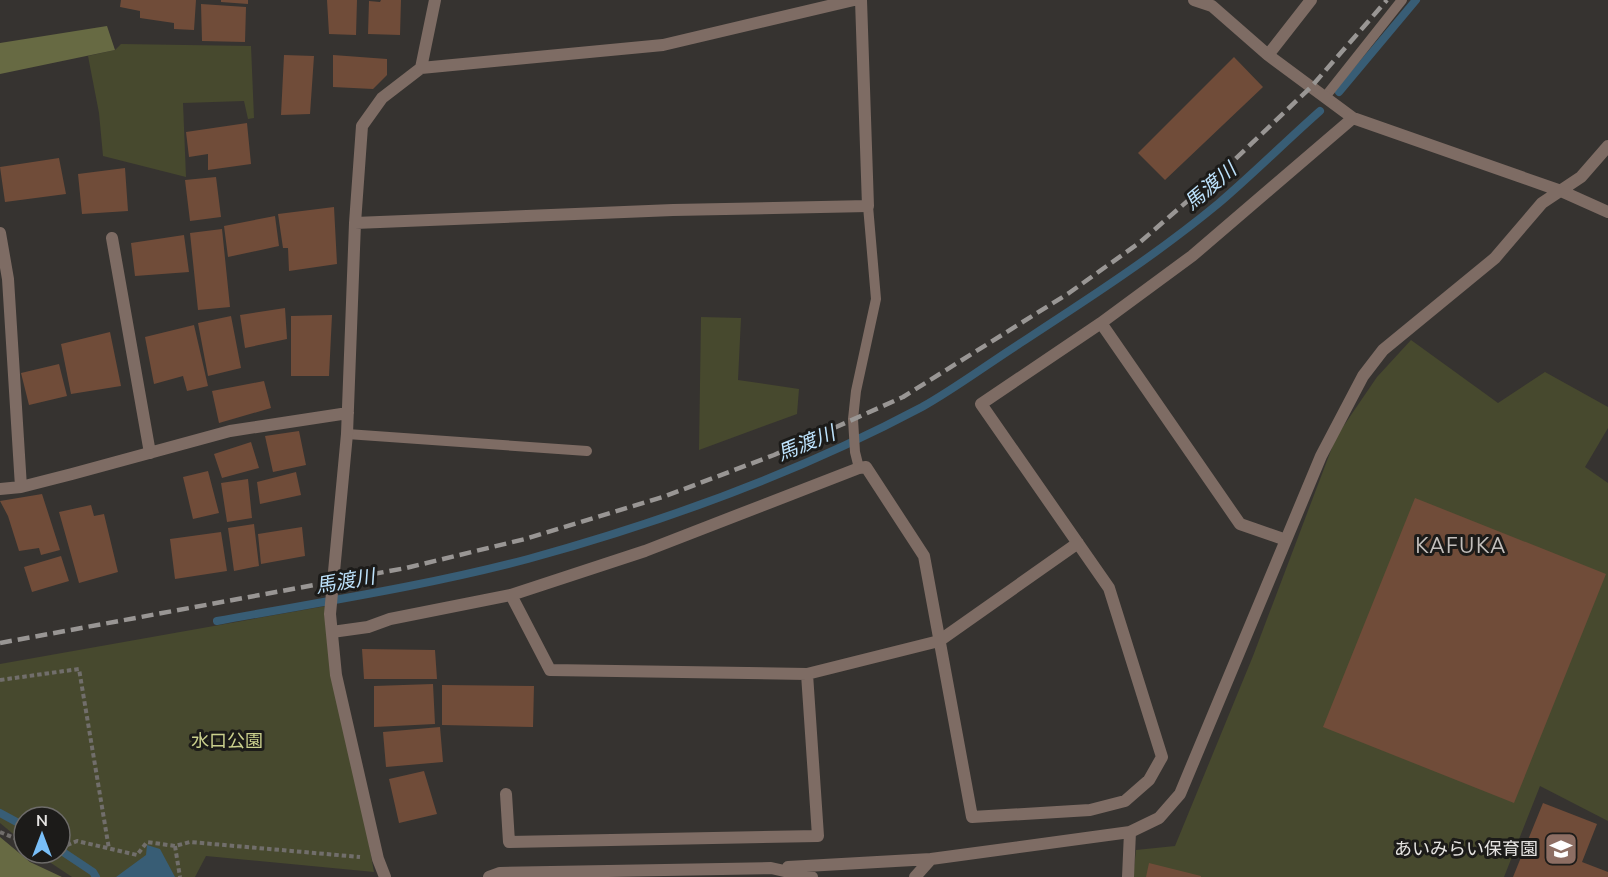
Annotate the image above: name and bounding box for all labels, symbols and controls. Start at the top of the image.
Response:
water label: 馬渡川 [1179,155,1244,216]
water label: 馬渡川 [773,419,841,467]
district label: KAFUKA [1415,532,1507,560]
water label: 馬渡川 [313,563,379,600]
park label: 水口公園 [191,729,263,753]
north arrow [12,805,72,865]
text: N [36,810,48,832]
school or university icon: あいみらい保育園 [1543,831,1579,867]
place label: あいみらい保育園 [1394,837,1538,861]

